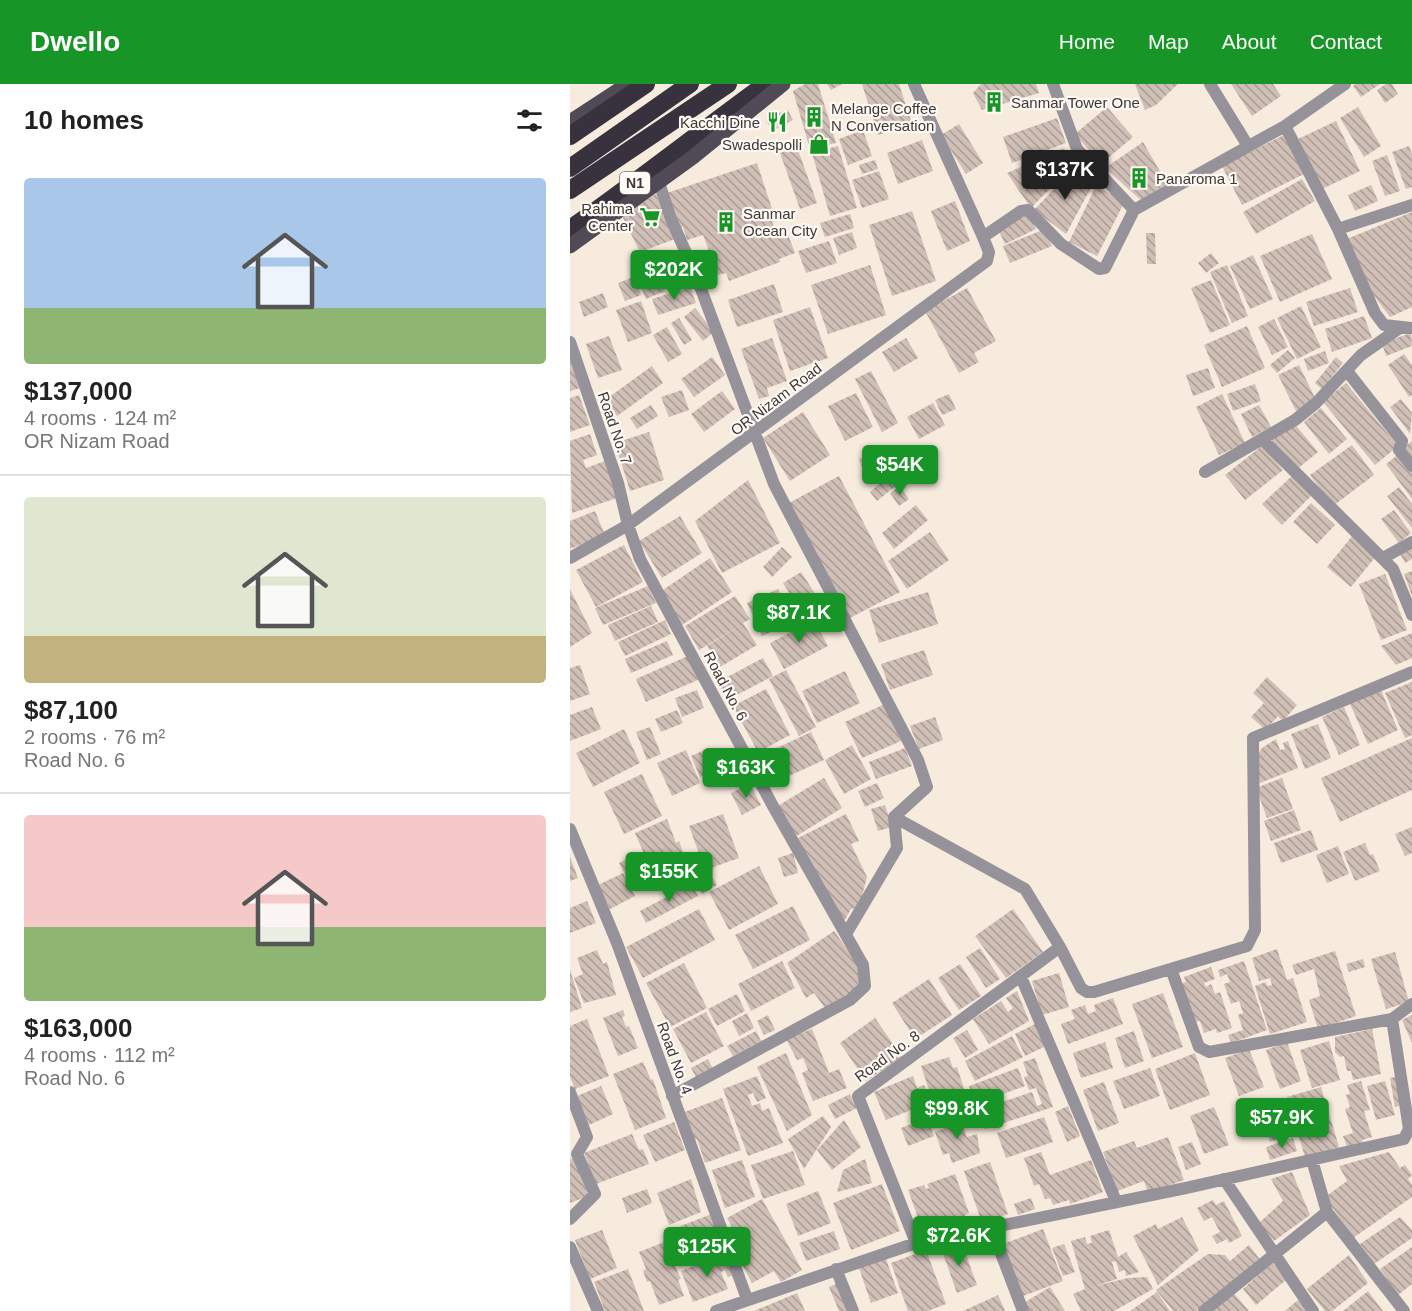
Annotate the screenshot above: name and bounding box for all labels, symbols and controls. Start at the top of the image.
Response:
text: Dwello [30,26,120,57]
text: Home [1059,30,1115,53]
text: Map [1148,30,1189,53]
text: About [1222,30,1277,53]
text: Contact [1310,30,1382,53]
building icon: Sanmar Tower One [982,90,1006,114]
place label: Sanmar Tower One [1011,94,1140,111]
place label: Melange Coffee N Conversation [831,100,937,134]
icon: filters [513,104,546,137]
text: 10 homes [24,105,144,135]
building icon: Melange Coffee N Conversation [802,105,826,129]
restaurant icon: Kacchi Dine [765,110,789,134]
place label: Kacchi Dine [680,114,760,131]
shop icon: Swadespolli [807,132,831,156]
place label: Swadespolli [722,136,802,153]
pin: $137K [1023,150,1107,201]
text: $137K [1036,158,1094,180]
building icon: Panaroma 1 [1127,166,1151,190]
place label: Panaroma 1 [1156,170,1238,187]
road number: N1 [620,172,650,194]
place label: Rahima Center [581,200,634,234]
supermarket icon: Rahima Center [638,205,662,229]
place label: Sanmar Ocean City [743,205,818,239]
building icon: Sanmar Ocean City [714,210,738,234]
icon: home [231,217,339,325]
pin: $202K [632,250,716,301]
text: $202K [645,258,703,280]
street label: OR Nizam Road [727,359,825,439]
text: $137,000 [24,376,132,406]
street label: Road No. 7 [595,389,635,467]
text: 4 rooms · 124 m² [24,407,176,429]
text: OR Nizam Road [24,430,170,452]
pin: $54K [864,445,936,496]
text: $54K [876,453,924,475]
icon: home [231,536,339,644]
pin: $87.1K [750,593,848,644]
text: $87.1K [767,601,831,623]
street label: Road No. 6 [701,649,751,723]
text: $87,100 [24,695,118,725]
text: 2 rooms · 76 m² [24,726,165,748]
pin: $163K [704,748,788,799]
text: Road No. 6 [24,749,125,771]
text: $163K [717,756,775,778]
pin: $155K [627,852,711,903]
icon: home [231,854,339,962]
text: $155K [640,860,698,882]
text: $163,000 [24,1013,132,1043]
street label: Road No. 4 [654,1019,696,1097]
street label: Road No. 8 [851,1027,923,1085]
text: 4 rooms · 112 m² [24,1044,175,1066]
text: Road No. 6 [24,1067,125,1089]
pin: $99.8K [908,1089,1006,1140]
text: $99.8K [925,1097,989,1119]
pin: $57.9K [1233,1098,1331,1149]
text: $57.9K [1250,1106,1314,1128]
pin: $72.6K [910,1216,1008,1267]
text: $72.6K [927,1224,991,1246]
pin: $125K [665,1227,749,1278]
text: $125K [678,1235,736,1257]

